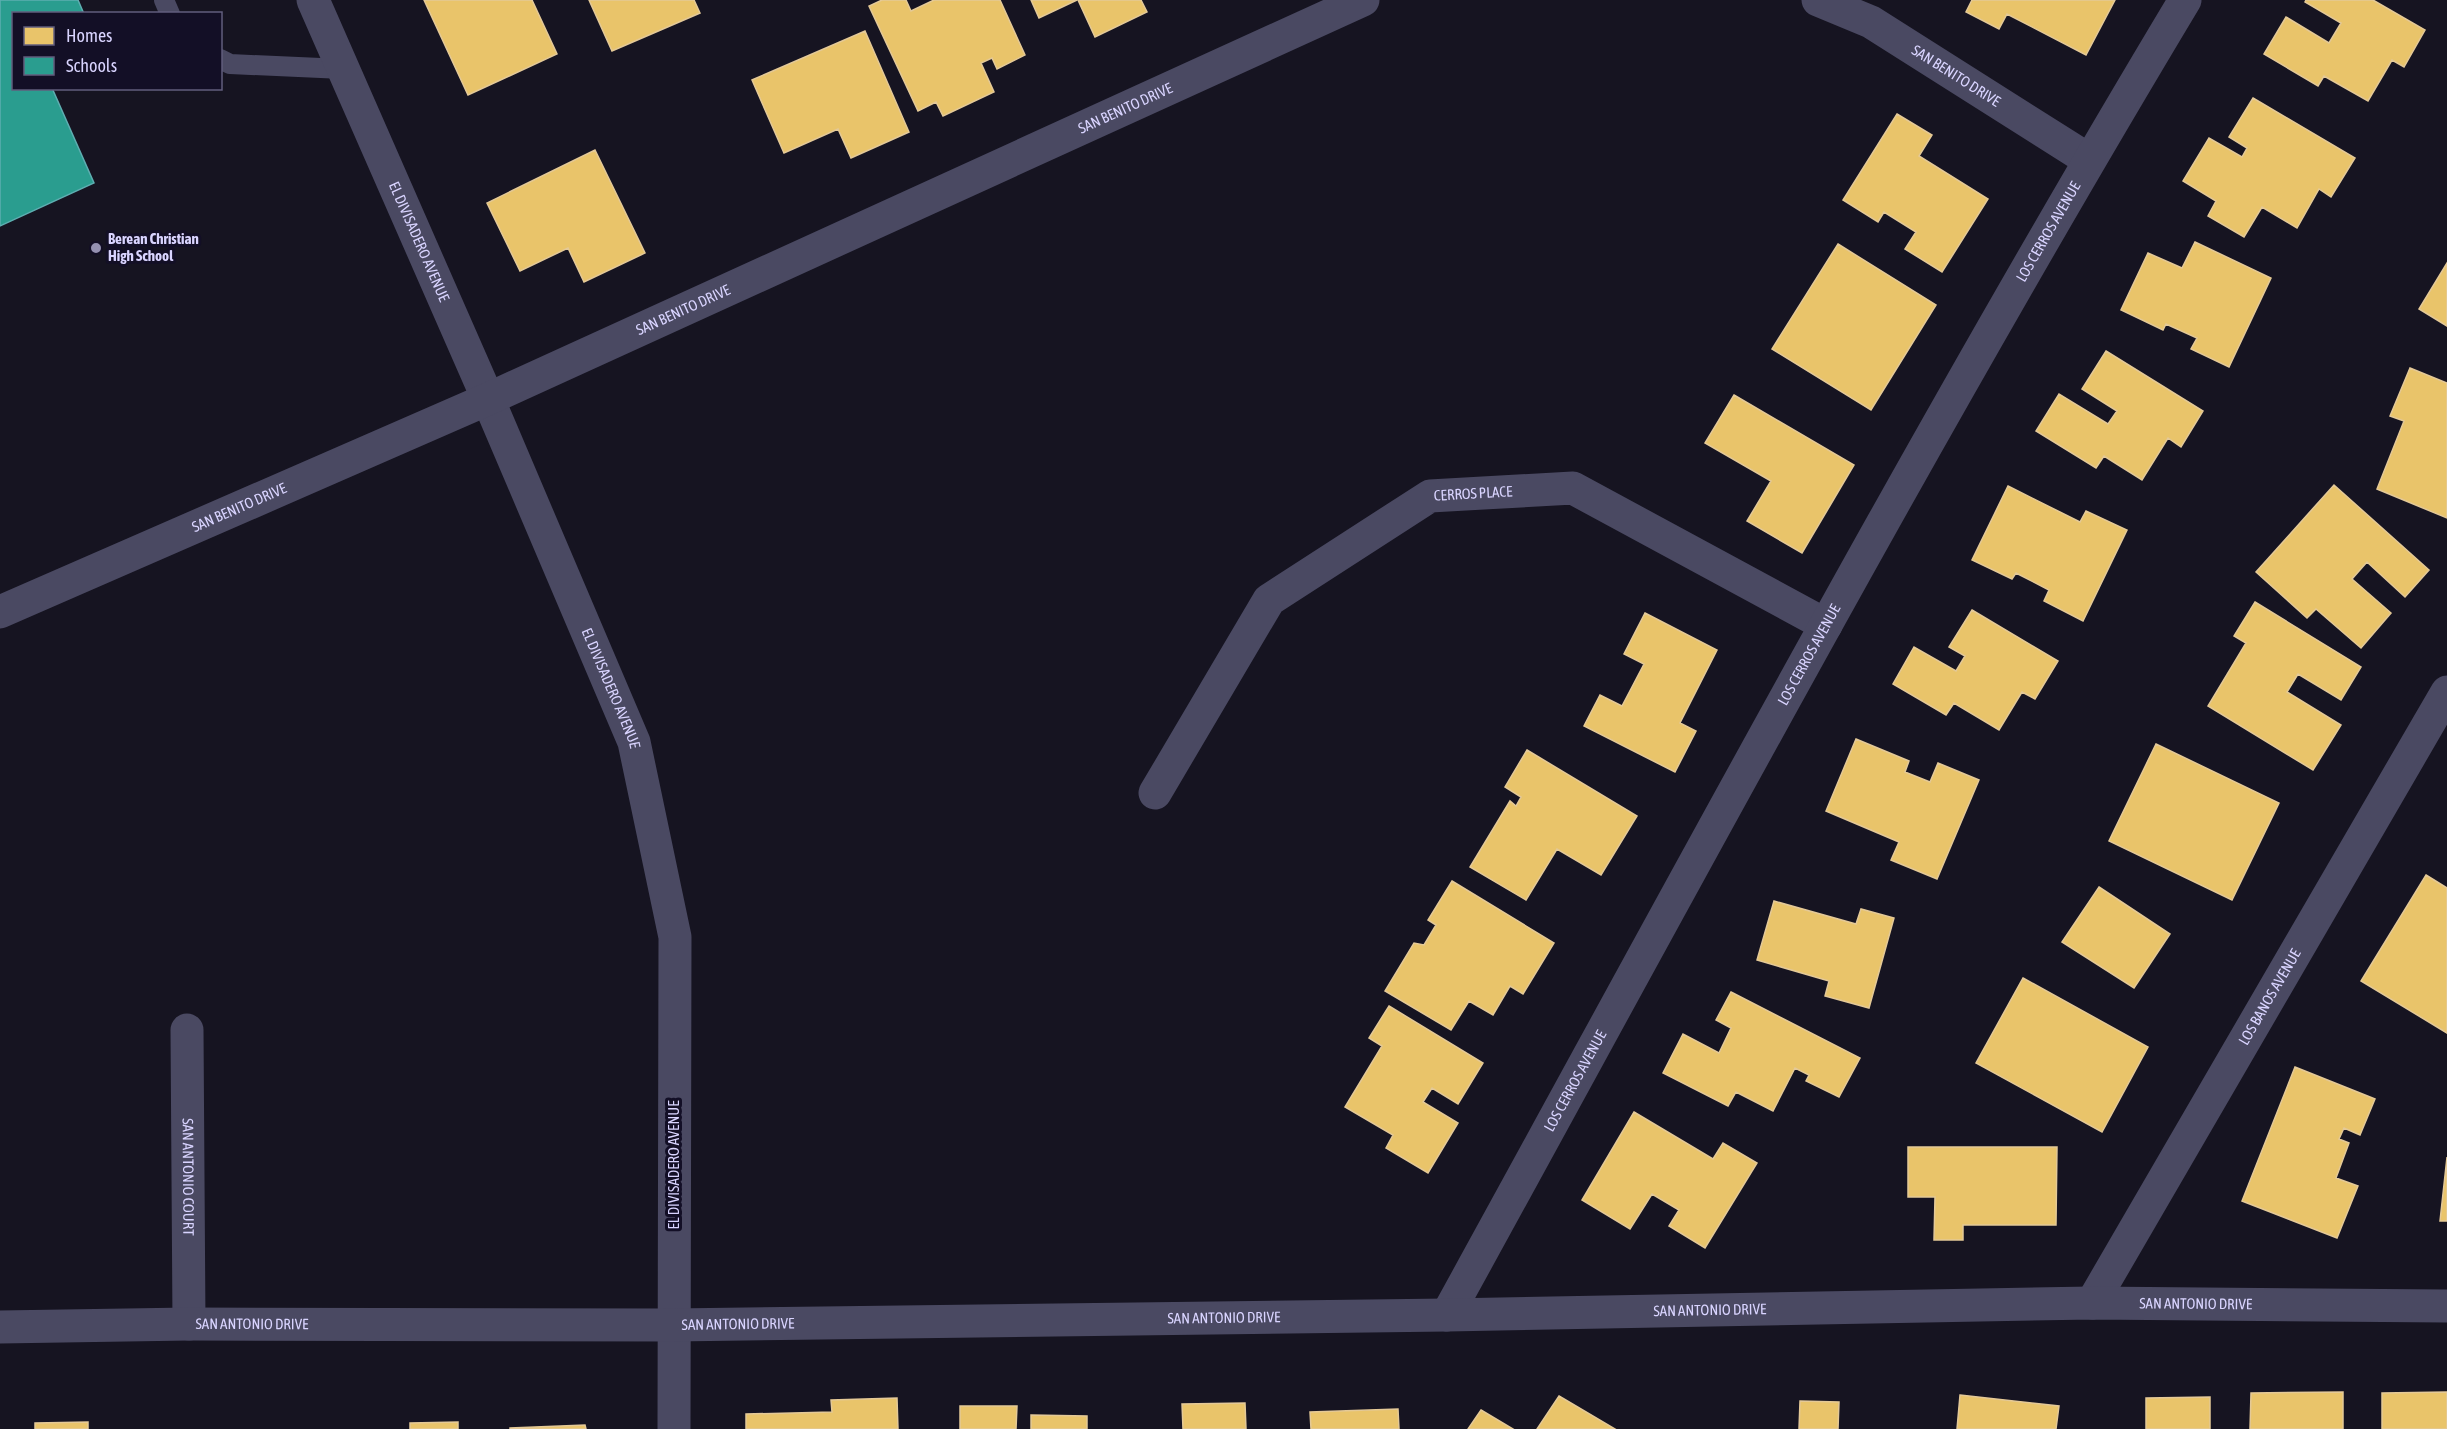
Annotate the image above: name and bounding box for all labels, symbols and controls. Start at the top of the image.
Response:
legend [12,12,222,90]
text: Homes [66,25,112,46]
street label: SAN BENITO DRIVE [1909,41,2004,110]
text: Schools [66,55,117,76]
street label: SAN BENITO DRIVE [1076,79,1175,137]
street label: LOS CERROS AVENUE [2012,178,2084,285]
street label: EL DIVISADERO AVENUE [386,179,453,305]
place label: Berean Christian High School [108,230,199,264]
marker: Berean Christian High School [89,241,103,255]
street label: SAN BENITO DRIVE [633,281,733,338]
street label: SAN BENITO DRIVE [189,479,289,535]
street label: CERROS PLACE [1433,482,1514,504]
street label: LOS CERROS AVENUE [1774,601,1844,708]
street label: EL DIVISADERO AVENUE [578,625,644,750]
street label: LOS BANOS AVENUE [2235,945,2304,1048]
street label: LOS CERROS AVENUE [1540,1027,1610,1134]
street label: EL DIVISADERO AVENUE [665,1100,682,1230]
street label: SAN ANTONIO COURT [180,1118,197,1236]
street label: SAN ANTONIO DRIVE [2139,1294,2253,1312]
street label: SAN ANTONIO DRIVE [1653,1300,1767,1319]
street label: SAN ANTONIO DRIVE [1167,1308,1281,1327]
street label: SAN ANTONIO DRIVE [681,1314,795,1333]
street label: SAN ANTONIO DRIVE [196,1315,309,1332]

